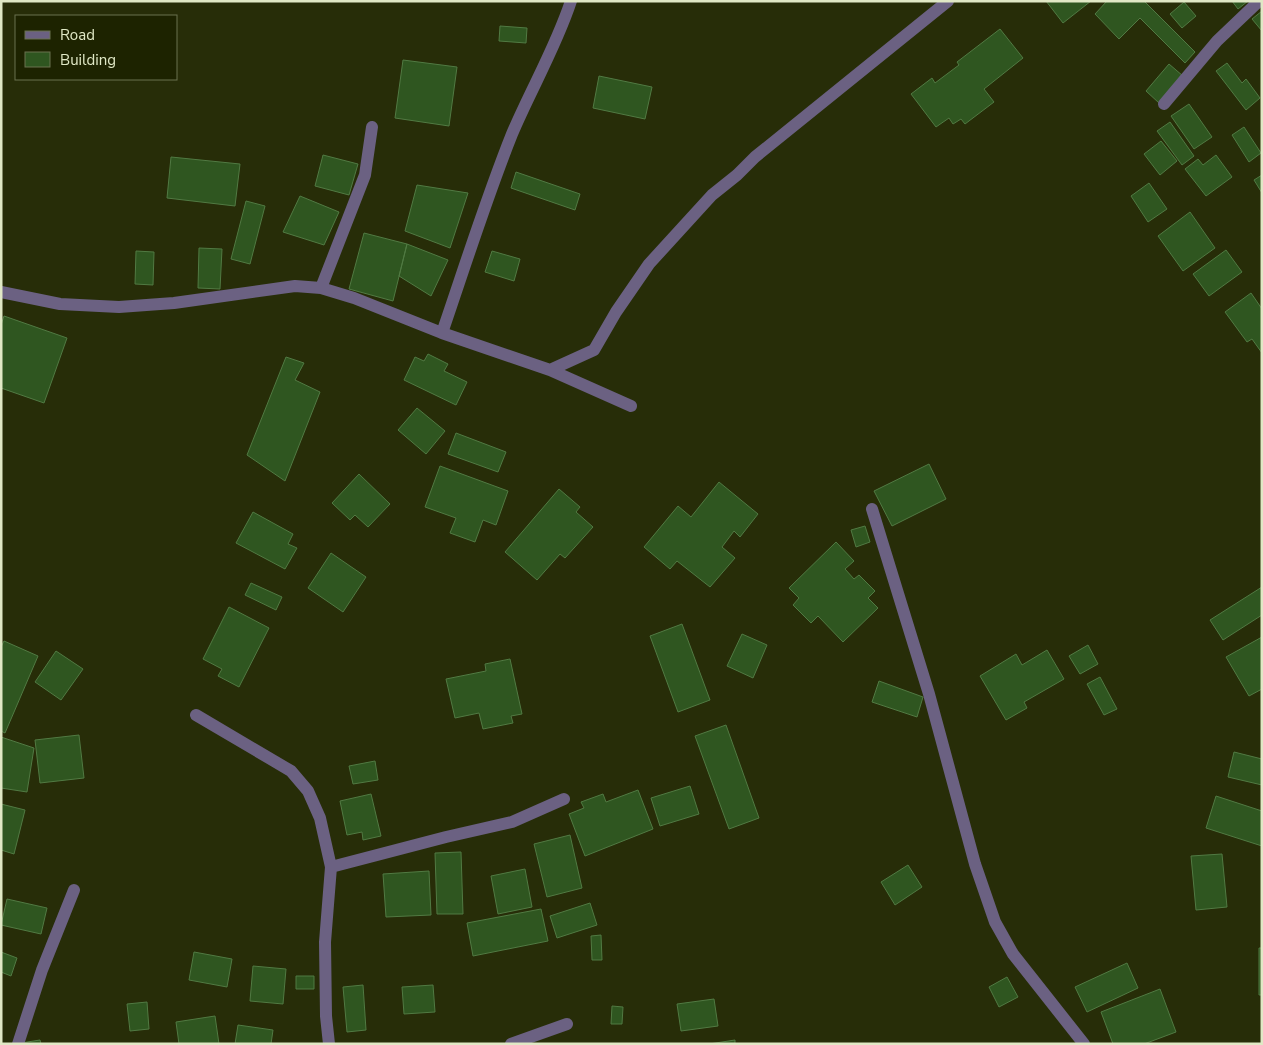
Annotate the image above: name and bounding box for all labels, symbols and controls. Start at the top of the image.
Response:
legend [15,15,178,80]
text: Road [60,25,95,45]
text: Building [60,50,116,70]

